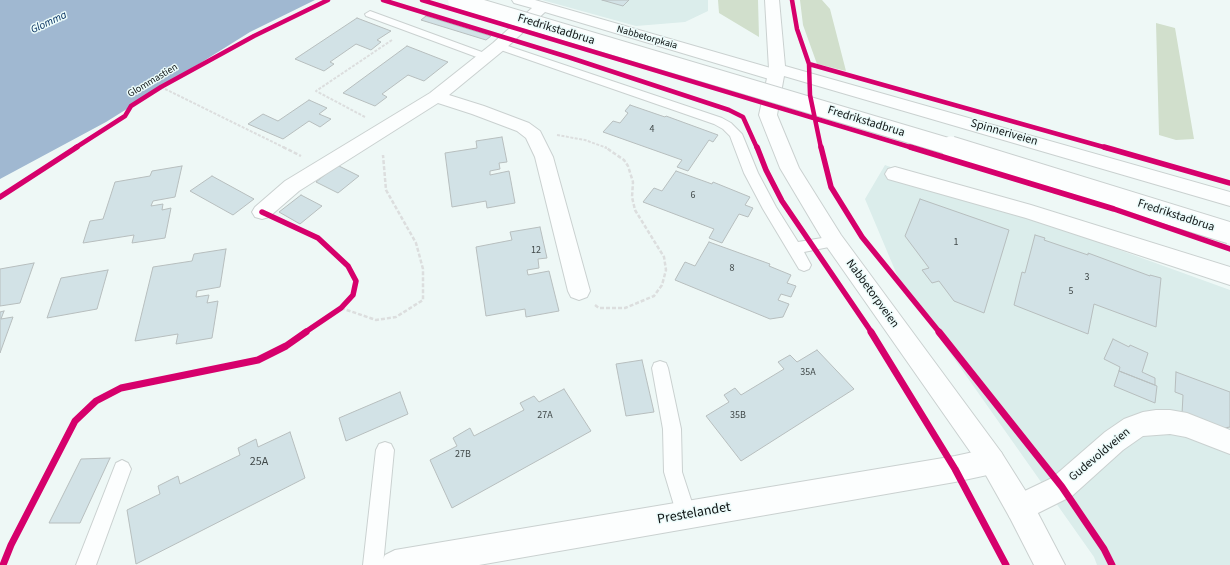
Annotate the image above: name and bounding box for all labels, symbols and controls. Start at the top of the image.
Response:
water label: Glomma [29,9,69,37]
street label: Fredrikstadbrua [516,11,596,49]
street label: Nabbetorpkaia [615,24,679,52]
street label: Glommastien [126,61,180,101]
street label: Fredrikstadbrua [826,103,906,141]
street label: Spinneriveien [969,117,1039,149]
house number: 4 [650,124,654,136]
house number: 6 [691,190,695,202]
street label: Fredrikstadbrua [1136,197,1216,235]
house number: 1 [954,237,958,249]
house number: 12 [531,245,541,257]
street label: Nabbetorpveien [842,257,902,331]
house number: 8 [730,263,734,275]
house number: 3 [1085,272,1089,284]
house number: 5 [1069,286,1073,298]
house number: 35A [800,367,816,379]
house number: 27A [537,410,553,422]
house number: 35B [730,410,746,422]
street label: Gudevoldveien [1067,425,1133,485]
house number: 27B [455,449,471,461]
house number: 25A [250,455,268,469]
street label: Prestelandet [656,499,732,529]

